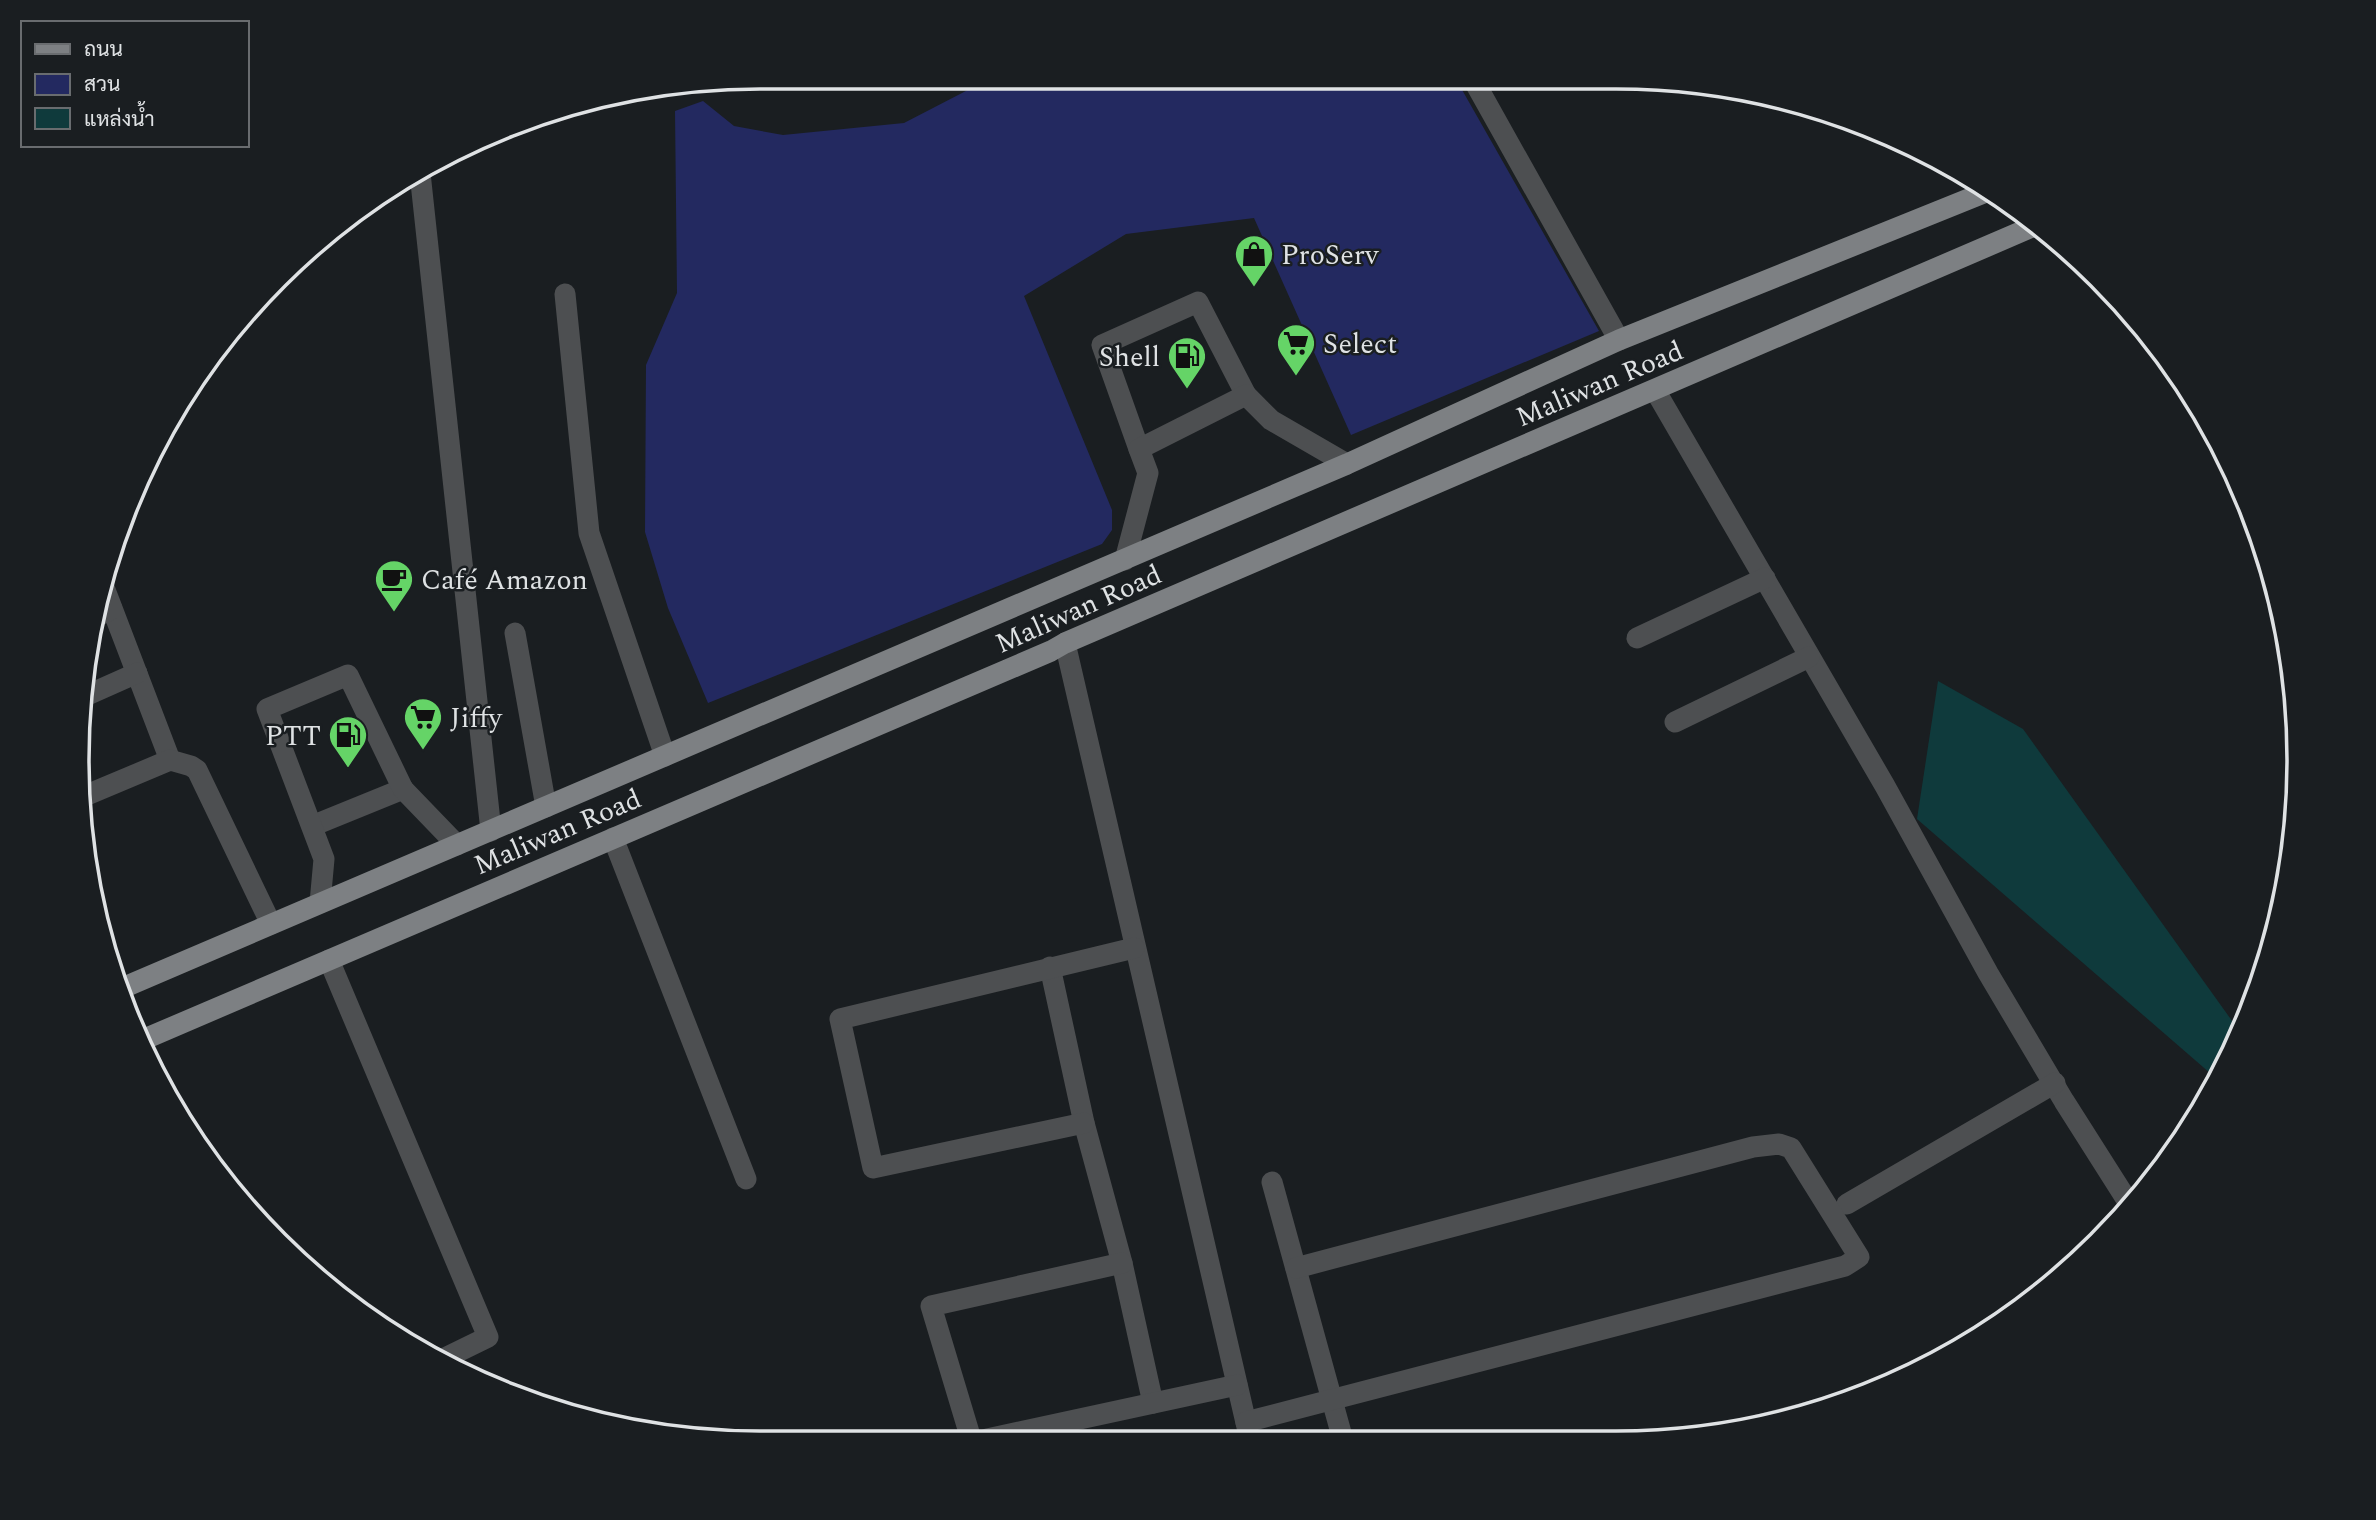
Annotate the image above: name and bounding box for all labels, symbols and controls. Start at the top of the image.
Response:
legend [21,21,248,147]
text: ถนน [84,34,123,66]
text: สวน [84,69,120,101]
text: แหล่งน้ำ [84,101,155,136]
shop icon: ProServ [1233,233,1275,288]
place label: ProServ [1281,234,1380,277]
supermarket icon: Select [1275,322,1317,377]
place label: Select [1323,323,1397,366]
street label: Maliwan Road [1509,330,1690,439]
fuel station icon: Shell [1166,335,1208,390]
place label: Shell [1099,336,1160,379]
street label: Maliwan Road [988,553,1169,665]
cafe icon: Café Amazon [373,558,415,613]
place label: Café Amazon [421,559,588,602]
supermarket icon: Jiffy [402,696,444,751]
place label: Jiffy [450,697,504,740]
fuel station icon: PTT [327,714,369,769]
place label: PTT [265,715,321,758]
street label: Maliwan Road [467,778,648,887]

